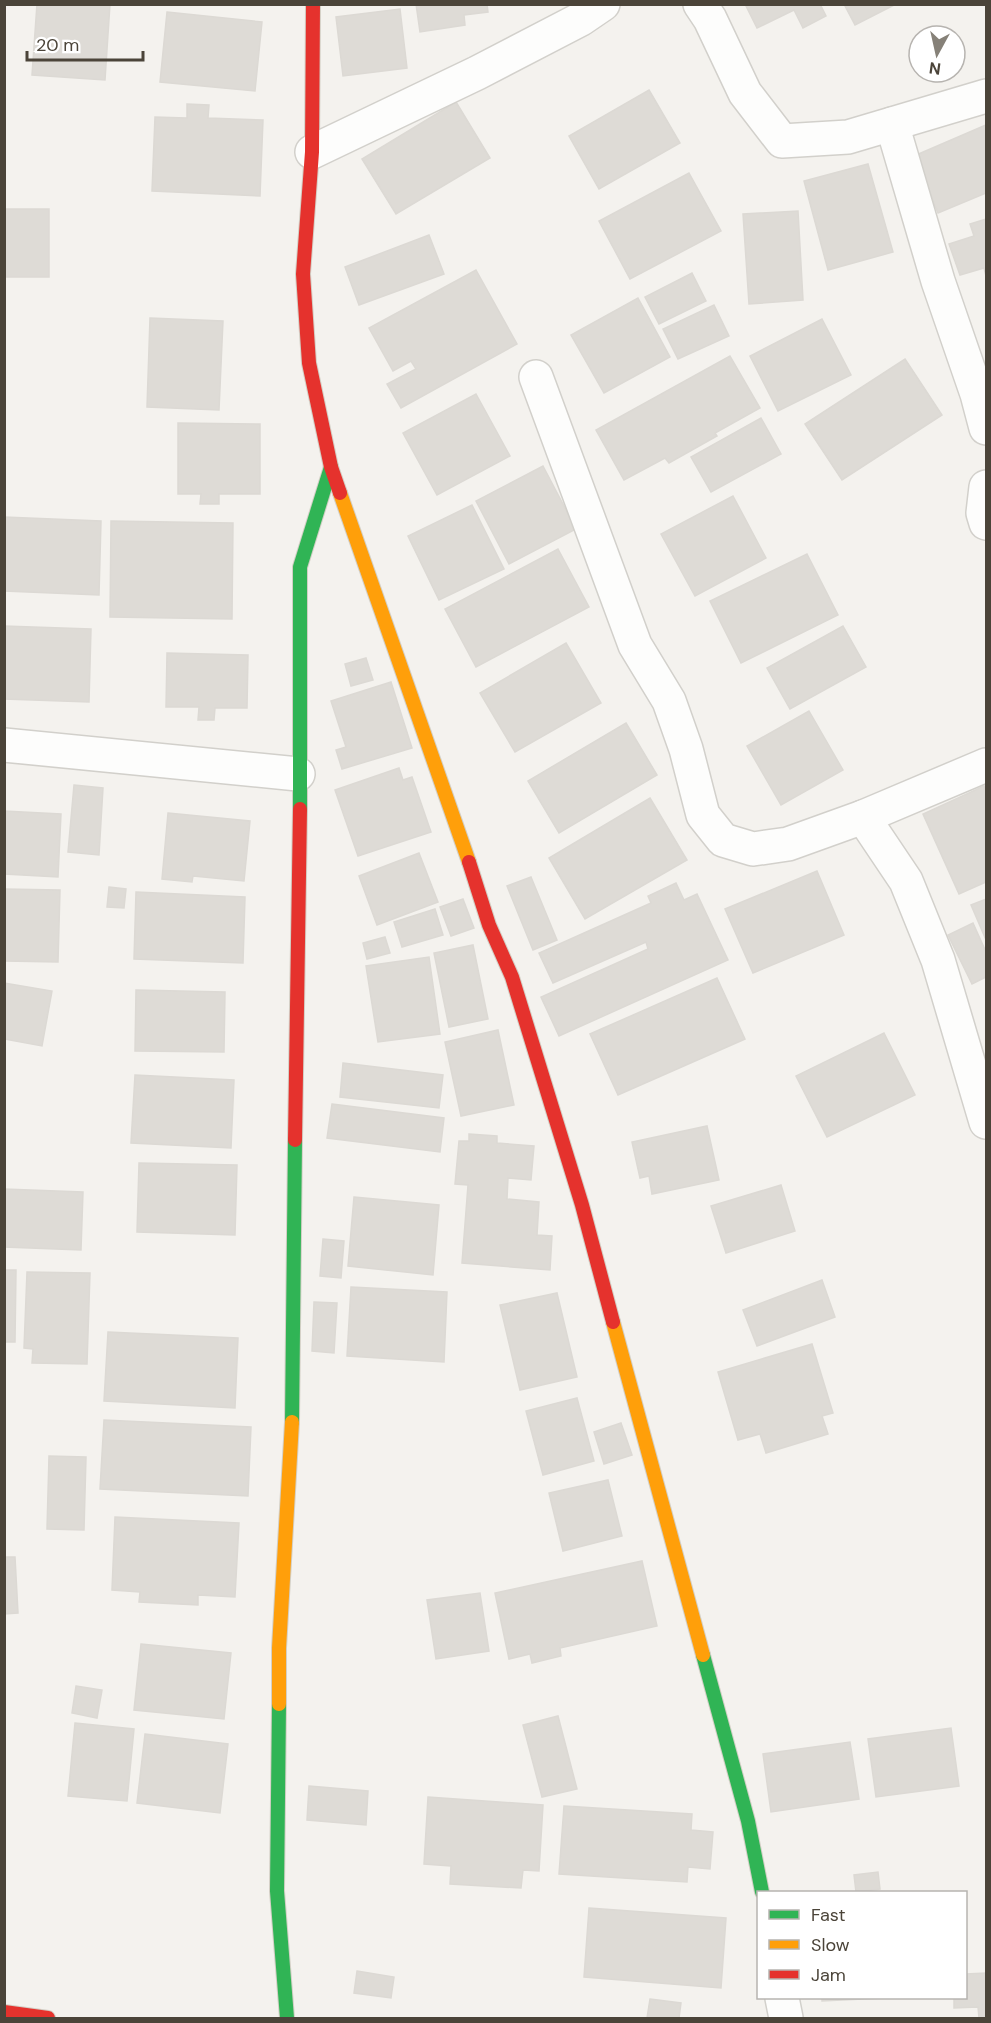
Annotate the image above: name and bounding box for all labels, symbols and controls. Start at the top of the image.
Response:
scale bar [27,24,142,62]
north arrow [907,24,967,84]
text: 20 m [36,33,79,57]
text: N [928,57,942,80]
legend [757,1891,967,1999]
text: Fast [811,1903,846,1927]
text: Slow [811,1933,850,1957]
text: Jam [811,1963,846,1987]

